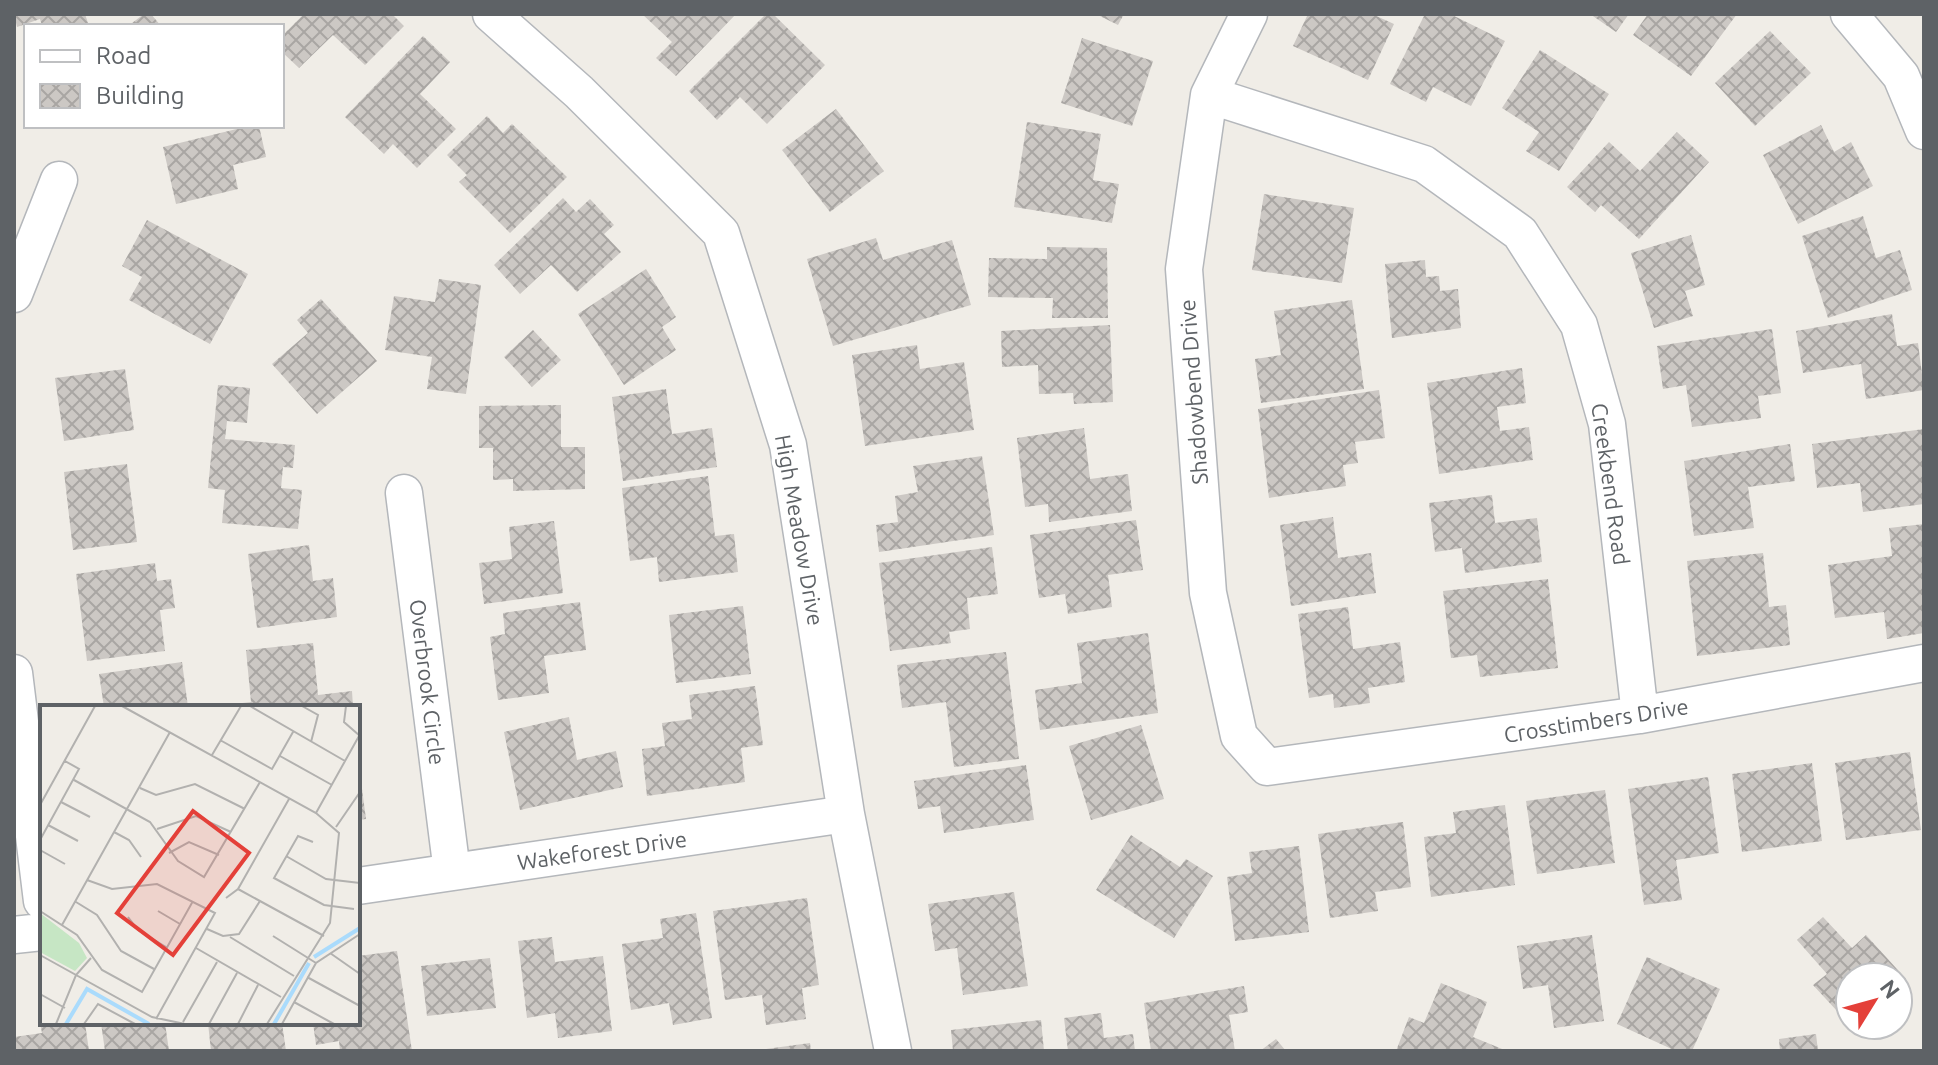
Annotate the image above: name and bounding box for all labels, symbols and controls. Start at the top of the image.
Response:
legend [24,24,284,128]
text: Road [96,42,151,69]
text: Building [96,82,184,109]
street label: Shadowbend Drive [1174,299,1212,485]
street label: Creekbend Road [1587,401,1635,567]
street label: High Meadow Drive [771,433,829,627]
street label: Overbrook Circle [405,598,451,766]
street label: Crosstimbers Drive [1502,693,1690,747]
inset map [40,705,360,1025]
street label: Wakeforest Drive [516,826,688,874]
north arrow [1834,961,1914,1041]
text: N [1875,975,1905,1003]

